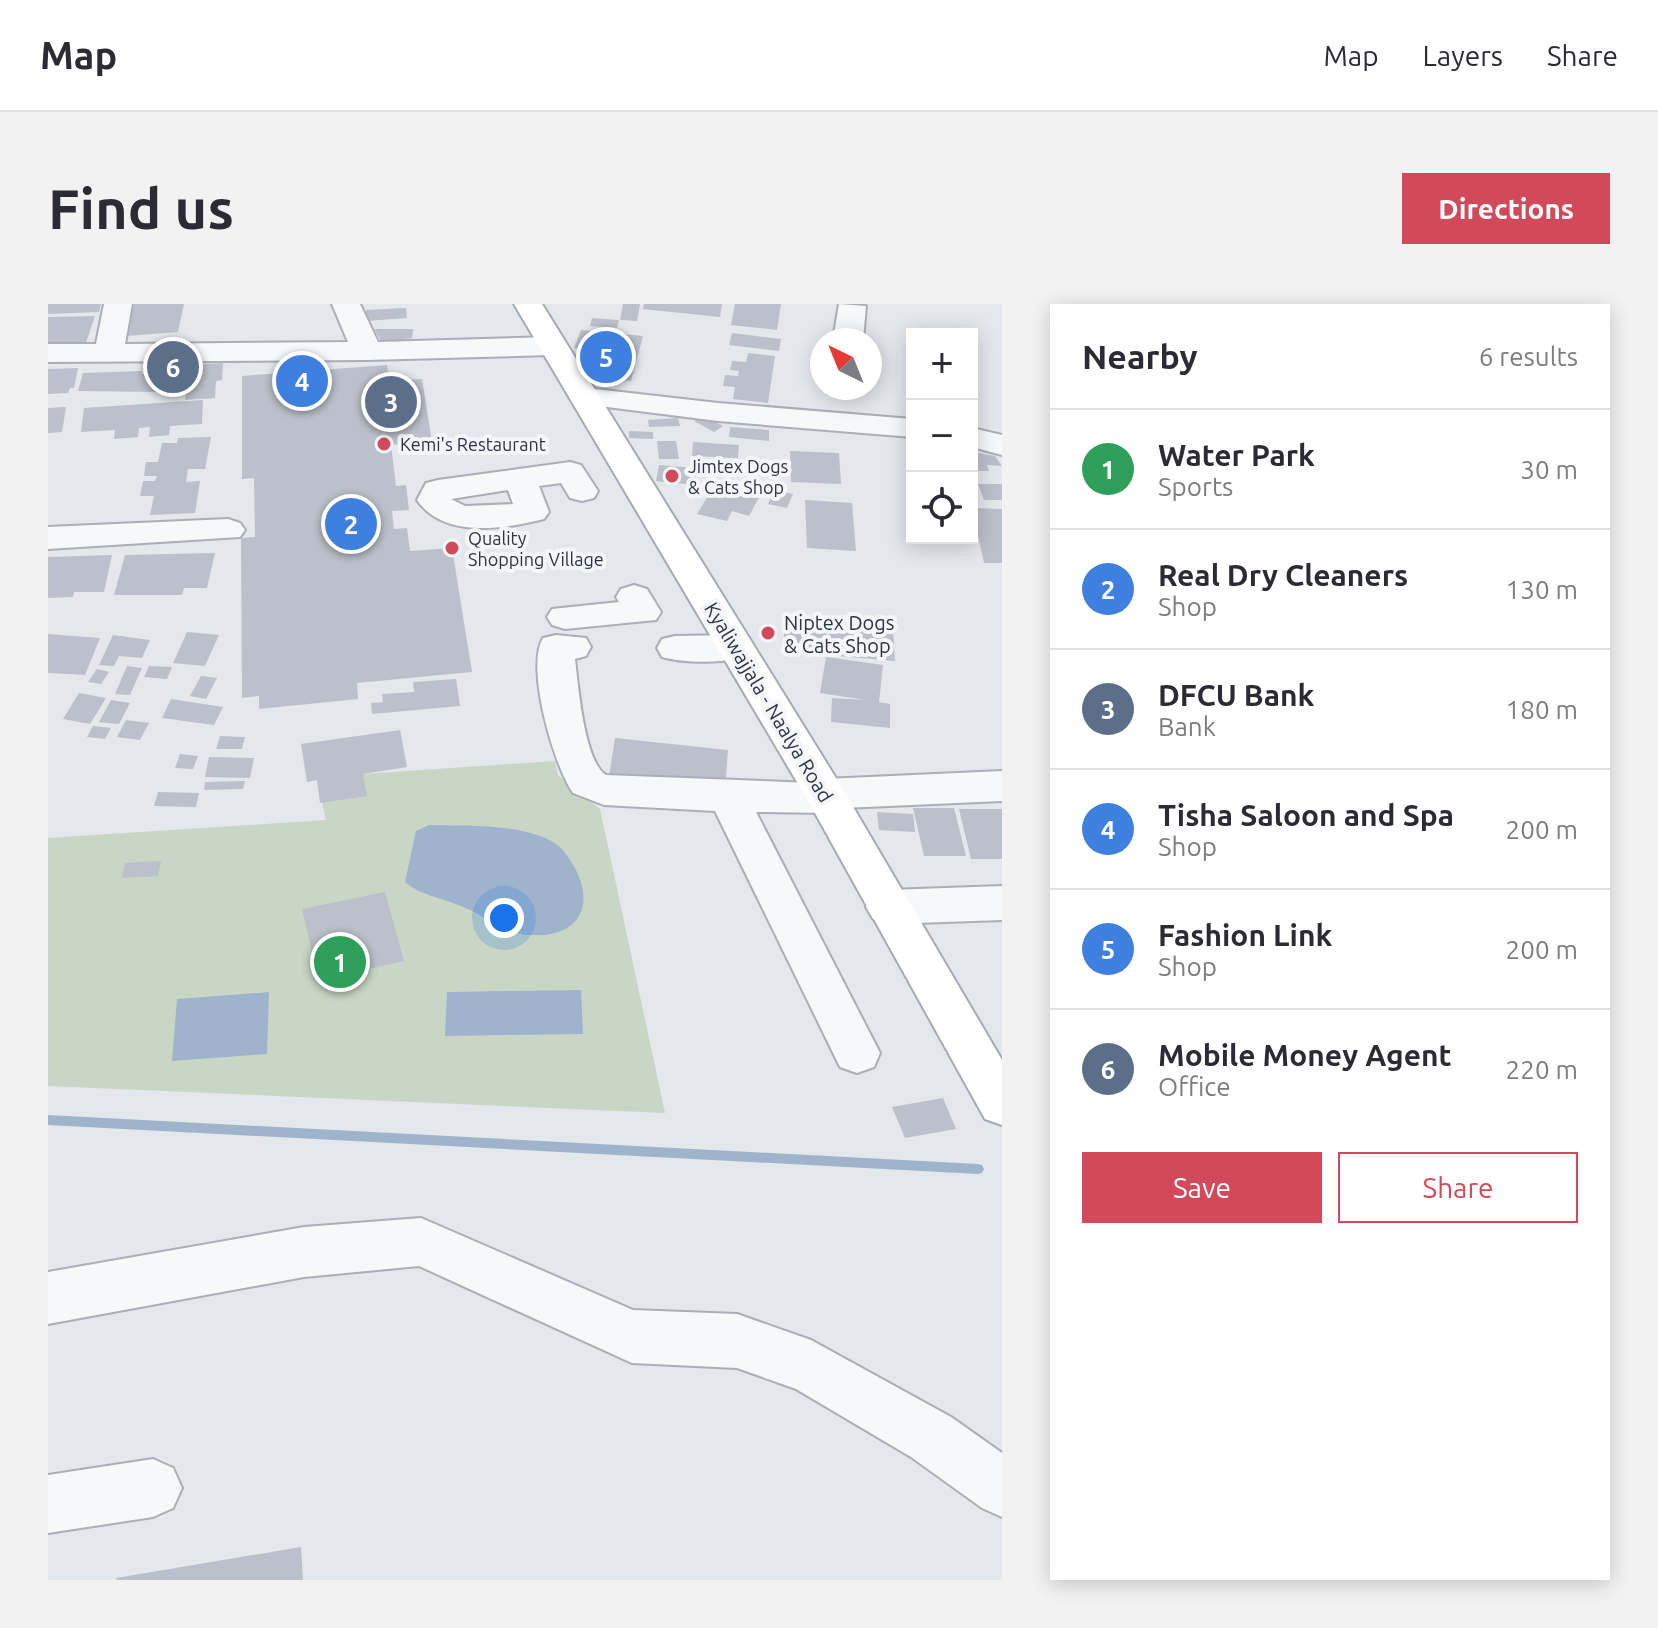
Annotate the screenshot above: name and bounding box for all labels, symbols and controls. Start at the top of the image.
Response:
text: Map [40,34,117,76]
text: Map [1323,40,1379,71]
text: Layers [1423,40,1503,71]
text: Share [1547,40,1618,71]
button: Directions [1402,173,1610,244]
text: Find us [48,177,234,240]
pin: 5 [580,327,632,387]
north arrow [810,328,882,400]
map controls [906,328,978,544]
button: + [906,328,978,400]
pin: 6 [147,337,199,397]
text: Nearby [1082,337,1197,375]
text: 6 results [1479,342,1578,371]
pin: 4 [276,351,328,411]
pin: 3 [365,372,417,432]
button: − [906,400,978,472]
place label: Kemi's Restaurant [400,434,546,454]
marker: Kemi's Restaurant [375,435,393,453]
text: Water Park [1158,438,1315,472]
text: 1 [1101,455,1115,484]
text: 30 m [1520,455,1578,484]
place label: Jimtex Dogs & Cats Shop [688,456,789,497]
marker: Jimtex Dogs & Cats Shop [663,467,681,485]
button: locate [906,472,978,544]
text: Sports [1158,472,1233,501]
pin: 2 [325,494,377,554]
place label: Quality Shopping Village [468,528,604,569]
marker: Quality Shopping Village [443,539,461,557]
text: Real Dry Cleaners [1158,558,1408,592]
text: 2 [1101,575,1115,604]
text: 130 m [1506,575,1578,604]
text: Shop [1158,592,1217,621]
street label: Kyaliwajjala - Naalya Road [700,598,838,806]
place label: Niptex Dogs & Cats Shop [784,611,894,657]
marker: Niptex Dogs & Cats Shop [759,624,777,642]
text: DFCU Bank [1158,678,1314,712]
text: 3 [1101,695,1115,724]
text: 180 m [1506,695,1578,724]
text: Bank [1158,712,1216,741]
text: Tisha Saloon and Spa [1158,798,1454,832]
text: 4 [1101,815,1115,844]
text: 200 m [1506,815,1578,844]
text: Shop [1158,832,1217,861]
your location [484,898,524,938]
text: Fashion Link [1158,918,1332,952]
pin: 1 [314,932,366,992]
text: 5 [1101,935,1115,964]
text: 200 m [1506,935,1578,964]
text: Shop [1158,952,1217,981]
text: Mobile Money Agent [1158,1038,1451,1072]
text: 6 [1101,1055,1115,1084]
text: 220 m [1506,1055,1578,1084]
text: Office [1158,1072,1231,1101]
button: Save [1082,1152,1322,1223]
button: Share [1338,1152,1578,1223]

